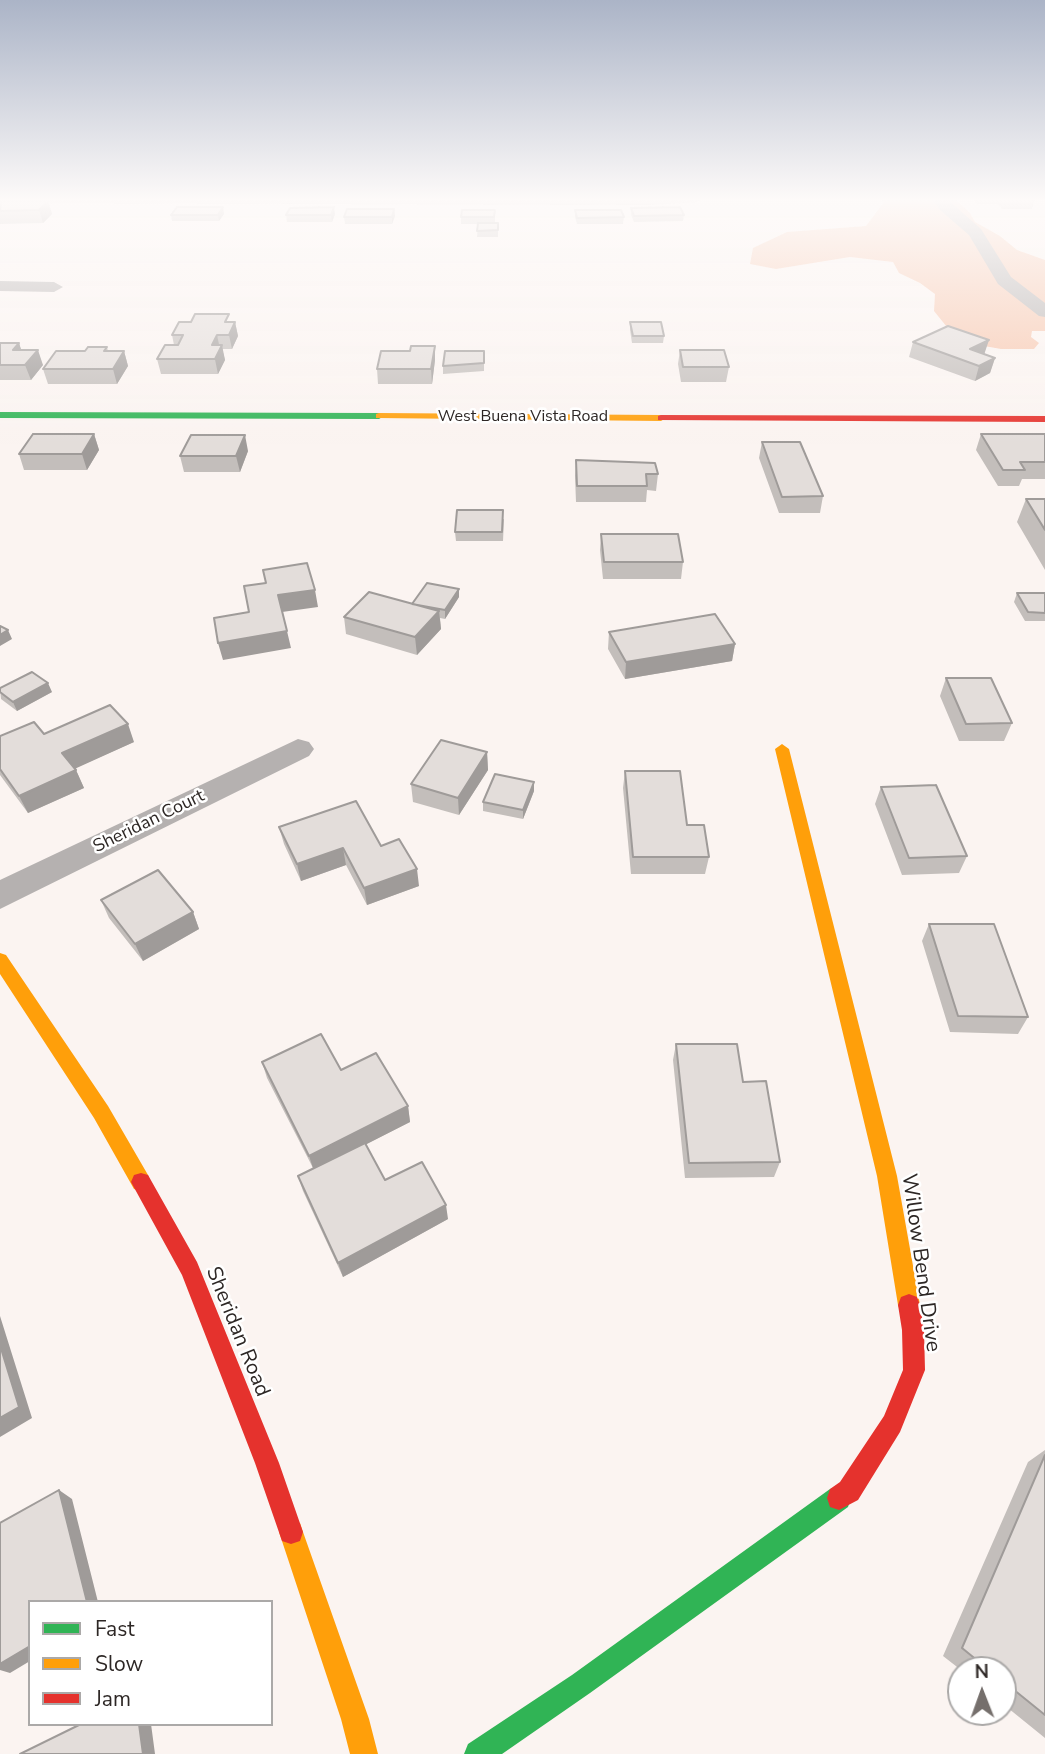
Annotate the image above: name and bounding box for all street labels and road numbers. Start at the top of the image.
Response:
street label: West Buena Vista Road [438,407,608,427]
street label: Sheridan Court [90,786,208,858]
street label: Willow Bend Drive [895,1172,945,1354]
street label: Sheridan Road [199,1263,275,1401]

